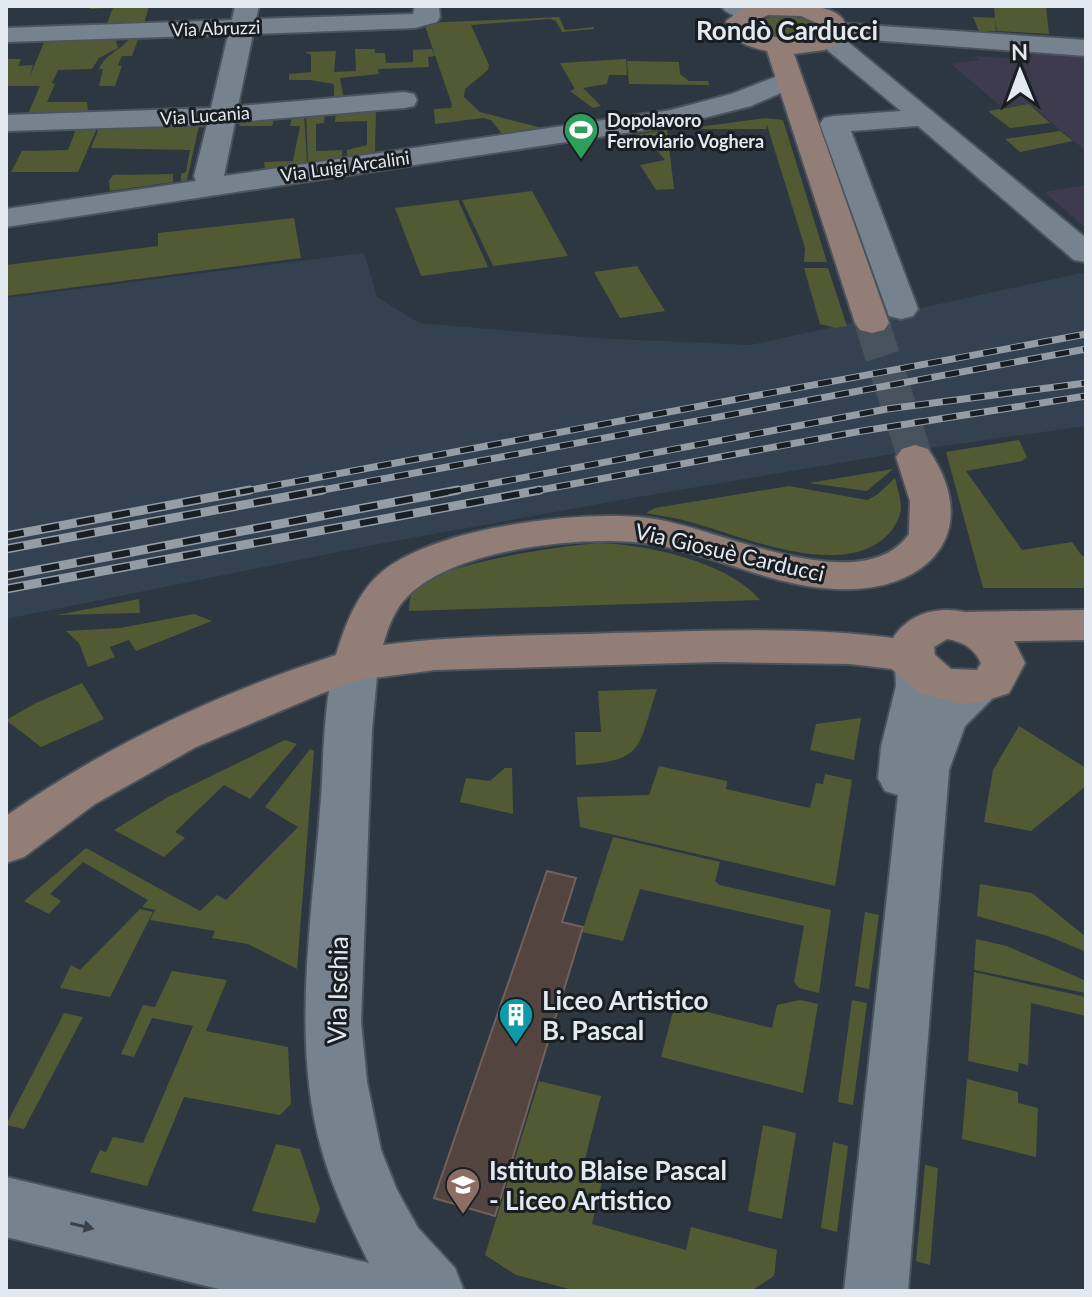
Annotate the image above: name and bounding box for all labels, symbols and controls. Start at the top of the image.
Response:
district label: Rondò Carducci [696,14,878,46]
street label: Via Abruzzi [171,15,261,41]
north arrow [980,32,1060,112]
text: N [1011,38,1028,65]
street label: Via Lucania [159,101,251,129]
place label: Dopolavoro Ferroviario Voghera [607,109,764,152]
sports icon: Dopolavoro Ferroviario Voghera [562,111,600,161]
street label: Via Luigi Arcalini [279,146,411,186]
street label: Via Giosuè Carducci [633,517,827,587]
street label: Via Ischia [320,936,354,1044]
place label: Liceo Artistico B. Pascal [542,984,709,1046]
building icon: Liceo Artistico B. Pascal [497,996,535,1046]
place label: Istituto Blaise Pascal - Liceo Artistico [489,1154,727,1216]
school or university icon: Istituto Blaise Pascal - Liceo Artistico [444,1166,482,1216]
one-way arrow [69,1221,94,1233]

